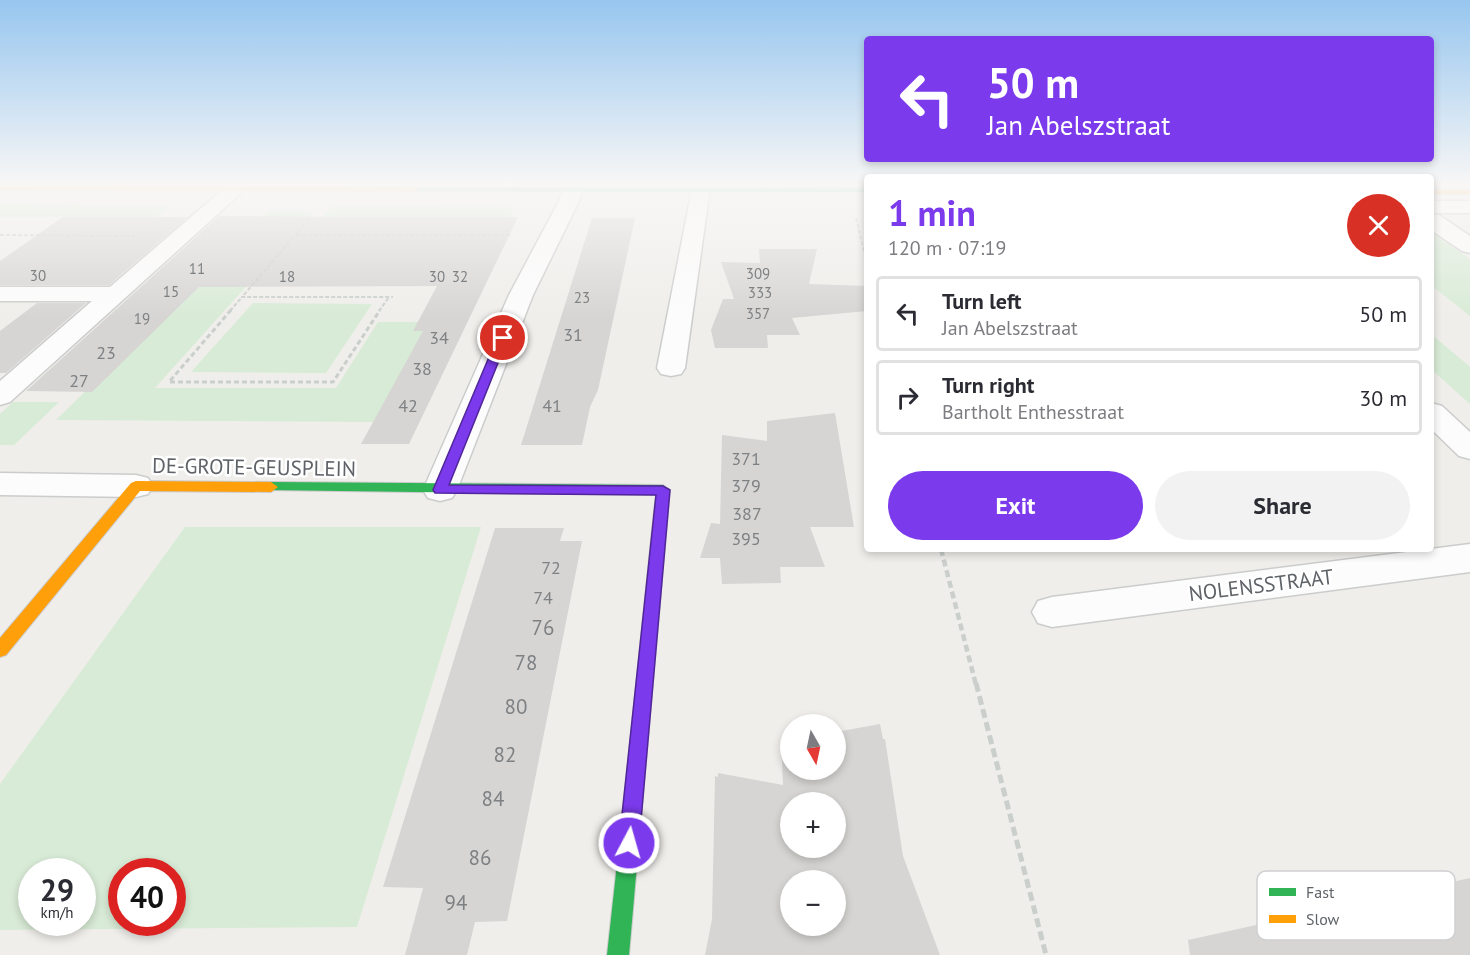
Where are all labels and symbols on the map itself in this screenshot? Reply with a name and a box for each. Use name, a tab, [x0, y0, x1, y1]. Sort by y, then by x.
house number: 11	[189, 259, 205, 278]
house number: 309	[746, 264, 770, 283]
house number: 30	[30, 266, 46, 285]
house number: 18	[279, 267, 295, 286]
house number: 30	[429, 267, 445, 286]
house number: 32	[452, 267, 468, 286]
house number: 15	[163, 282, 179, 301]
house number: 333	[748, 283, 772, 302]
house number: 23	[574, 288, 590, 307]
house number: 357	[746, 304, 770, 323]
house number: 19	[134, 309, 150, 328]
pin	[477, 312, 528, 363]
house number: 31	[563, 323, 583, 346]
house number: 34	[429, 326, 449, 349]
house number: 23	[96, 341, 116, 364]
house number: 38	[412, 357, 432, 380]
house number: 27	[69, 369, 89, 392]
house number: 42	[398, 394, 418, 417]
house number: 41	[542, 394, 562, 417]
house number: 371	[731, 447, 761, 470]
street label: DE-GROTE-GEUSPLEIN	[152, 452, 356, 482]
house number: 379	[731, 474, 761, 497]
house number: 387	[732, 502, 762, 525]
house number: 395	[731, 527, 761, 550]
house number: 72	[541, 556, 561, 579]
street label: NOLENSSTRAAT	[1187, 563, 1335, 607]
house number: 74	[533, 586, 553, 609]
house number: 76	[532, 614, 554, 641]
house number: 78	[515, 649, 537, 676]
house number: 80	[505, 693, 527, 720]
north arrow	[780, 714, 846, 780]
house number: 82	[494, 741, 516, 768]
house number: 84	[482, 785, 504, 812]
position arrow	[597, 811, 661, 875]
house number: 86	[469, 844, 491, 871]
speed limit sign: 40	[108, 858, 186, 936]
legend	[1257, 871, 1455, 940]
text: Fast	[1306, 882, 1335, 902]
house number: 94	[445, 889, 467, 916]
text: Slow	[1306, 909, 1340, 929]

